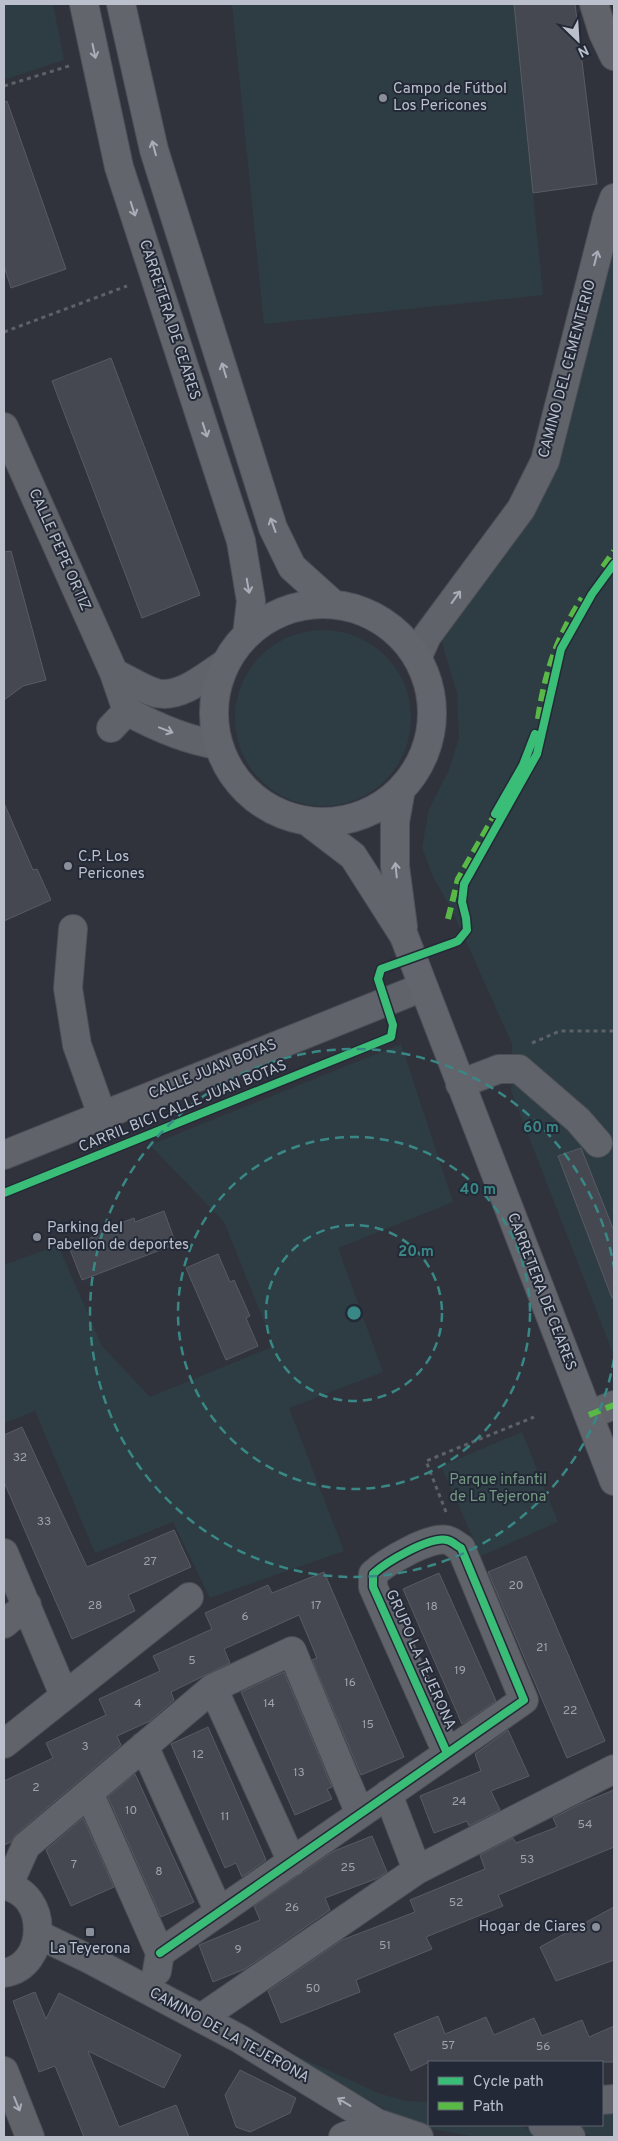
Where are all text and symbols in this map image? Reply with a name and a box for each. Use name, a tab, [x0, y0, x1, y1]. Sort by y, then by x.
north arrow	[553, 15, 603, 65]
text: N	[575, 41, 591, 60]
one-way arrow	[90, 43, 99, 59]
place label: Campo de Fútbol Los Pericones	[393, 80, 507, 116]
marker: Campo de Fútbol Los Pericones	[377, 92, 389, 104]
one-way arrow	[149, 140, 158, 156]
one-way arrow	[129, 201, 138, 216]
street label: CARRETERA DE CEARES	[134, 237, 204, 403]
one-way arrow	[592, 250, 601, 266]
street label: CAMINO DEL CEMENTERIO	[535, 278, 601, 460]
one-way arrow	[218, 362, 228, 378]
one-way arrow	[201, 422, 210, 437]
street label: CALLE PEPE ORTIZ	[24, 486, 94, 614]
one-way arrow	[268, 518, 277, 533]
one-way arrow	[244, 578, 254, 594]
one-way arrow	[451, 590, 461, 604]
one-way arrow	[158, 726, 173, 735]
place label: C.P. Los Pericones	[78, 848, 145, 884]
marker: C.P. Los Pericones	[62, 860, 74, 872]
one-way arrow	[391, 863, 400, 879]
street label: CALLE JUAN BOTAS	[146, 1036, 280, 1104]
street label: CARRIL BICI CALLE JUAN BOTAS	[76, 1056, 290, 1158]
text: 60 m	[523, 1119, 559, 1138]
text: 40 m	[460, 1181, 496, 1200]
street label: CARRETERA DE CEARES	[502, 1210, 580, 1374]
place label: Parking del Pabellon de deportes	[47, 1219, 189, 1255]
marker: Parking del Pabellon de deportes	[31, 1231, 43, 1243]
text: 20 m	[398, 1243, 434, 1262]
centre of rings	[345, 1304, 363, 1322]
house number: 32	[13, 1450, 27, 1466]
park label: Parque infantil de La Tejerona	[449, 1471, 547, 1507]
house number: 33	[37, 1514, 51, 1530]
house number: 27	[143, 1554, 157, 1570]
house number: 20	[508, 1578, 524, 1594]
street label: GRUPO LA TEJERONA	[381, 1587, 459, 1733]
house number: 28	[88, 1598, 102, 1614]
house number: 17	[311, 1598, 321, 1614]
house number: 18	[426, 1599, 438, 1615]
house number: 6	[241, 1609, 249, 1625]
house number: 21	[536, 1640, 548, 1656]
house number: 5	[188, 1653, 196, 1669]
house number: 19	[454, 1663, 466, 1679]
house number: 16	[344, 1675, 356, 1691]
house number: 4	[134, 1696, 142, 1712]
house number: 14	[263, 1696, 275, 1712]
house number: 22	[563, 1703, 577, 1719]
house number: 15	[362, 1717, 374, 1733]
house number: 3	[81, 1739, 89, 1755]
house number: 12	[192, 1747, 204, 1763]
house number: 13	[293, 1765, 305, 1781]
house number: 2	[32, 1780, 40, 1796]
house number: 24	[452, 1794, 466, 1810]
house number: 10	[125, 1803, 137, 1819]
house number: 11	[221, 1809, 229, 1825]
house number: 54	[577, 1817, 593, 1833]
house number: 53	[520, 1852, 534, 1868]
house number: 7	[71, 1857, 77, 1873]
house number: 25	[341, 1860, 355, 1876]
house number: 8	[155, 1864, 163, 1880]
house number: 52	[449, 1895, 463, 1911]
house number: 26	[285, 1900, 299, 1916]
place label: Hogar de Ciares	[479, 1918, 586, 1937]
marker: Hogar de Ciares	[590, 1921, 602, 1933]
marker: La Teyerona	[84, 1926, 96, 1938]
house number: 51	[379, 1938, 391, 1954]
place label: La Teyerona	[50, 1940, 130, 1959]
house number: 9	[234, 1942, 242, 1958]
house number: 50	[305, 1981, 321, 1997]
street label: CAMINO DE LA TEJERONA	[146, 1984, 312, 2088]
house number: 57	[441, 2038, 455, 2054]
house number: 56	[536, 2039, 550, 2055]
legend	[428, 2061, 603, 2126]
text: Cycle path	[473, 2073, 544, 2092]
one-way arrow	[13, 2096, 22, 2111]
one-way arrow	[337, 2097, 351, 2107]
text: Path	[473, 2098, 504, 2117]

